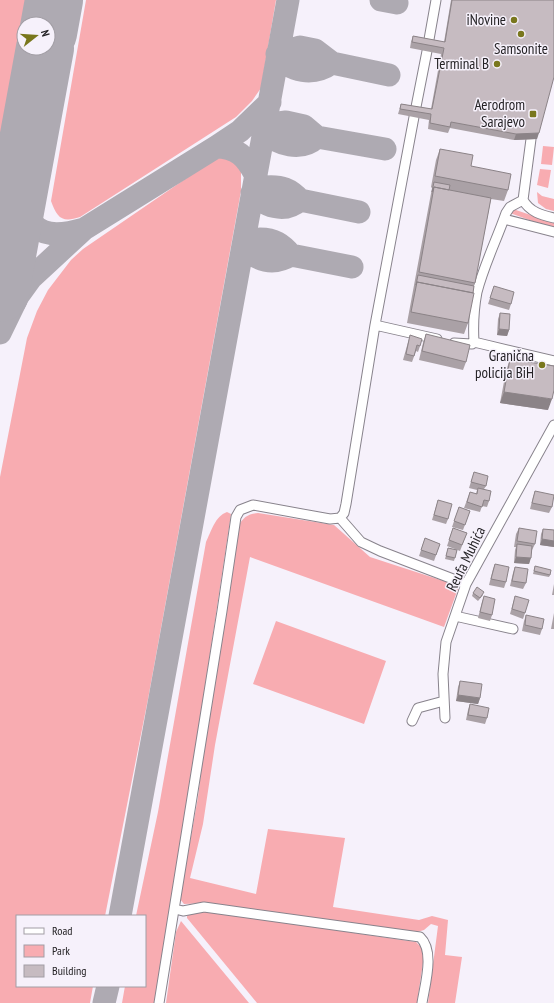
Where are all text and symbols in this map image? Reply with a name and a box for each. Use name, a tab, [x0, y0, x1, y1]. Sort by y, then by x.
place label: iNovine	[466, 10, 506, 29]
marker: iNovine	[509, 15, 519, 25]
north arrow	[16, 16, 56, 56]
text: N	[38, 28, 53, 38]
marker: Samsonite	[516, 29, 526, 39]
place label: Samsonite	[494, 39, 548, 58]
place label: Terminal B	[434, 54, 489, 73]
marker: Terminal B	[492, 59, 502, 69]
place label: Aerodrom Sarajevo	[474, 95, 525, 131]
marker: Aerodrom Sarajevo	[528, 109, 538, 119]
place label: Granična policija BiH	[475, 346, 534, 382]
marker: Granična policija BiH	[537, 360, 547, 370]
street label: Reufa Muhića	[442, 523, 489, 594]
legend	[16, 915, 146, 987]
text: Road	[52, 923, 72, 938]
text: Park	[52, 943, 70, 958]
text: Building	[52, 963, 87, 978]

